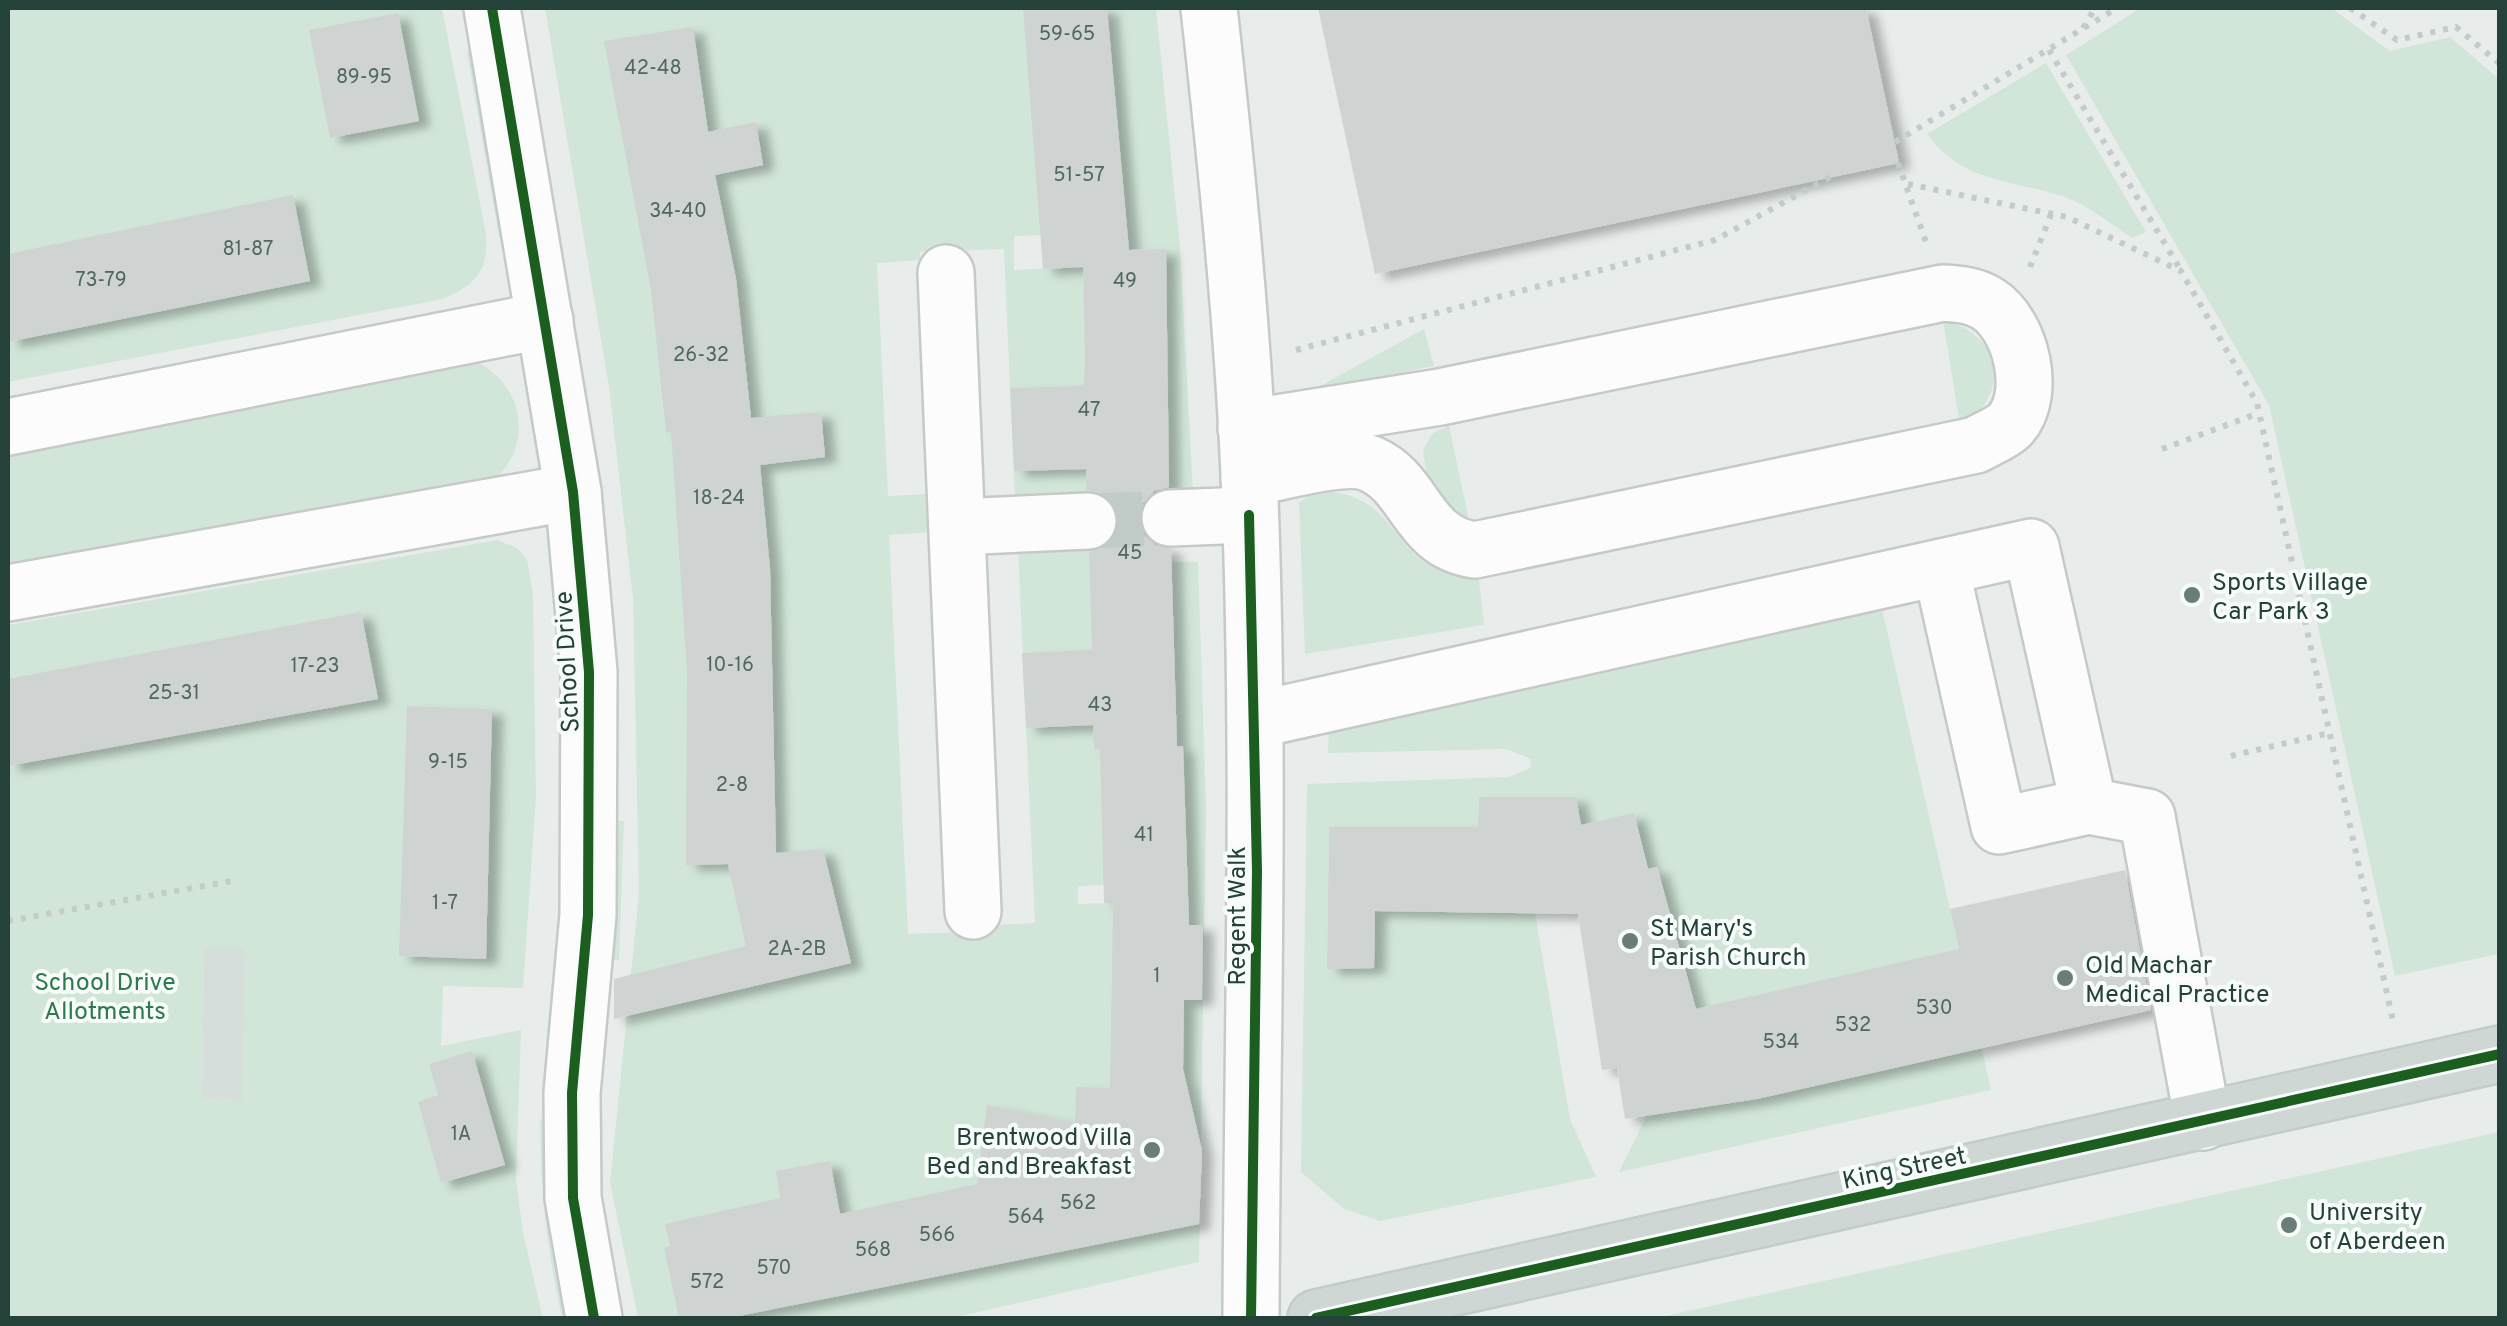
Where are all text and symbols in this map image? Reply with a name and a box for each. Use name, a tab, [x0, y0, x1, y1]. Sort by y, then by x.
house number: 59-65	[1039, 22, 1095, 48]
house number: 42-48	[624, 56, 682, 82]
house number: 89-95	[336, 65, 392, 91]
house number: 51-57	[1053, 163, 1105, 189]
house number: 34-40	[649, 199, 707, 225]
house number: 81-87	[223, 237, 273, 263]
house number: 73-79	[75, 268, 127, 294]
house number: 49	[1113, 269, 1137, 295]
house number: 26-32	[673, 343, 729, 369]
house number: 47	[1078, 398, 1100, 424]
house number: 18-24	[693, 486, 745, 512]
house number: 45	[1118, 541, 1142, 567]
place label: Sports Village Car Park 3	[2212, 568, 2368, 629]
marker: Sports Village Car Park 3	[2181, 584, 2203, 606]
street label: School Drive	[549, 590, 589, 733]
house number: 10-16	[706, 653, 754, 679]
house number: 17-23	[290, 654, 340, 680]
house number: 25-31	[148, 681, 200, 707]
house number: 43	[1088, 693, 1112, 719]
house number: 9-15	[428, 750, 468, 776]
house number: 2-8	[716, 773, 748, 799]
house number: 41	[1134, 823, 1154, 849]
street label: Regent Walk	[1223, 846, 1255, 986]
house number: 1-7	[432, 891, 458, 917]
place label: St Mary's Parish Church	[1650, 914, 1807, 975]
marker: St Mary's Parish Church	[1619, 930, 1641, 952]
house number: 2A-2B	[768, 937, 826, 963]
place label: Old Machar Medical Practice	[2085, 951, 2269, 1012]
house number: 1	[1153, 964, 1161, 990]
marker: Old Machar Medical Practice	[2054, 967, 2076, 989]
park label: School Drive Allotments	[34, 968, 176, 1029]
house number: 530	[1915, 996, 1953, 1022]
house number: 532	[1835, 1013, 1871, 1039]
house number: 534	[1763, 1030, 1799, 1056]
house number: 1A	[451, 1122, 471, 1148]
place label: Brentwood Villa Bed and Breakfast	[926, 1123, 1132, 1184]
marker: Brentwood Villa Bed and Breakfast	[1141, 1139, 1163, 1161]
street label: King Street	[1840, 1141, 1970, 1199]
house number: 562	[1060, 1191, 1096, 1217]
place label: University of Aberdeen	[2309, 1198, 2446, 1259]
house number: 564	[1008, 1205, 1044, 1231]
marker: University of Aberdeen	[2278, 1214, 2300, 1236]
house number: 566	[919, 1223, 955, 1249]
house number: 568	[855, 1238, 891, 1264]
house number: 570	[757, 1256, 791, 1282]
house number: 572	[690, 1270, 724, 1296]

